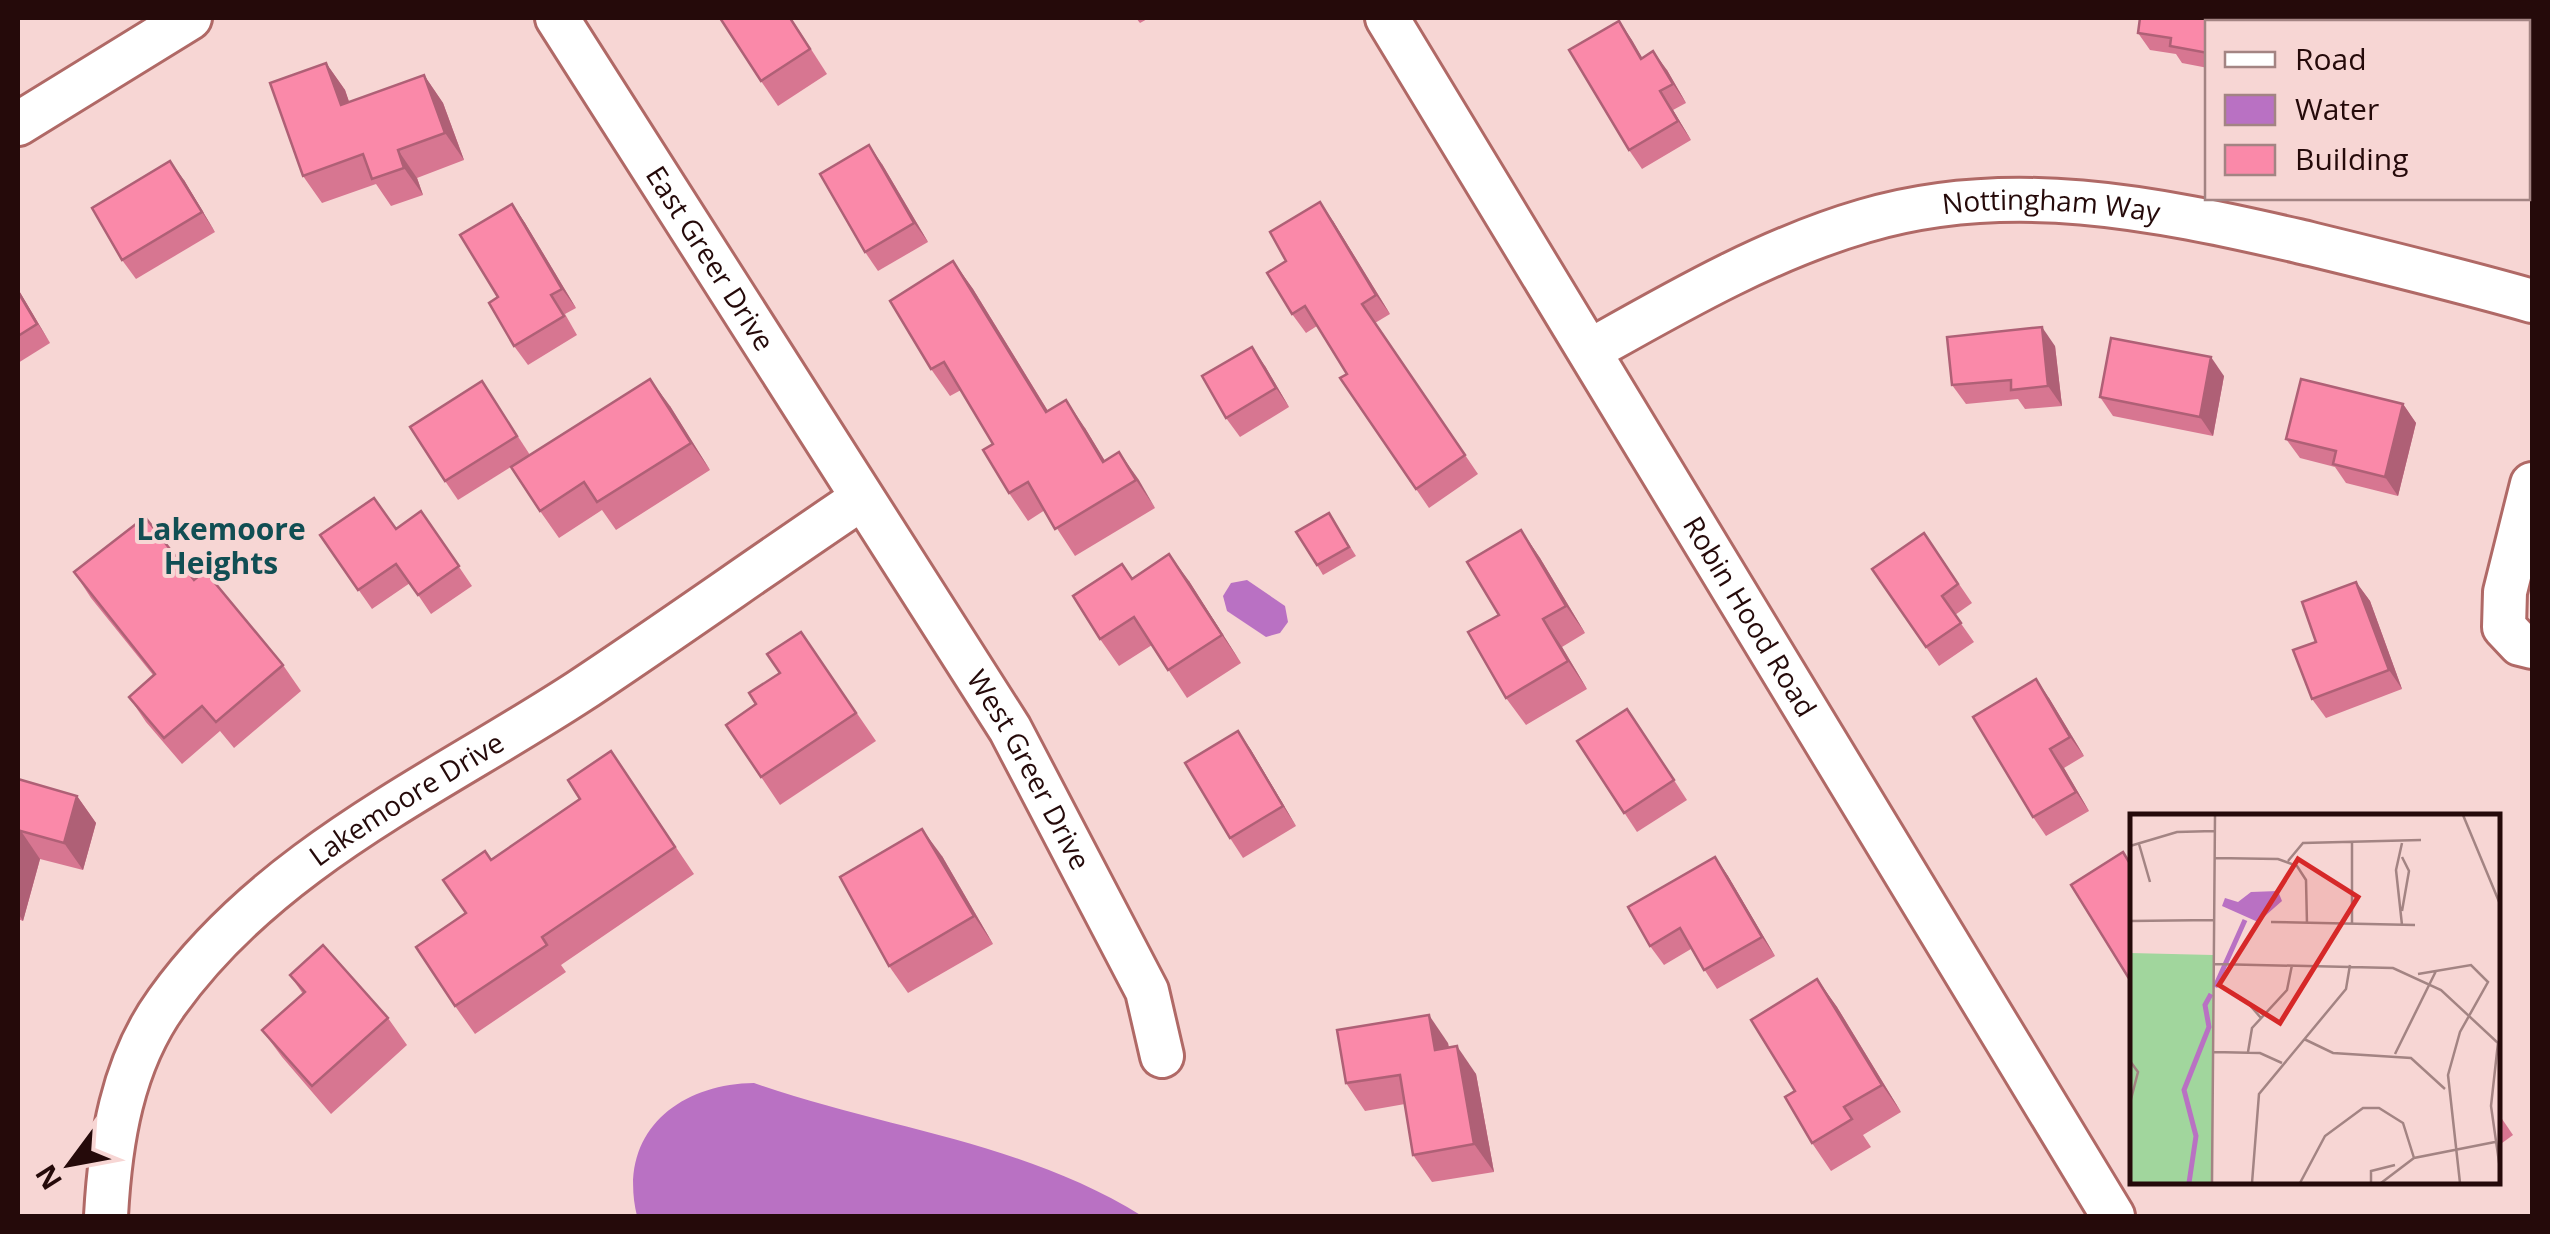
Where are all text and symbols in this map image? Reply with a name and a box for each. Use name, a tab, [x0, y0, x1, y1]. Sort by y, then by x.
legend	[2205, 20, 2530, 200]
text: Road	[2295, 38, 2367, 79]
text: Water	[2295, 88, 2379, 129]
text: Building	[2295, 138, 2409, 179]
street label: East Greer Drive	[638, 158, 784, 358]
street label: Nottingham Way	[1940, 180, 2164, 231]
district label: Lakemoore Heights	[136, 508, 306, 583]
street label: Robin Hood Road	[1675, 509, 1826, 724]
street label: West Greer Drive	[959, 662, 1100, 876]
street label: Lakemoore Drive	[301, 723, 510, 874]
inset map	[2130, 814, 2500, 1184]
north arrow	[20, 1114, 120, 1214]
text: N	[26, 1158, 70, 1197]

